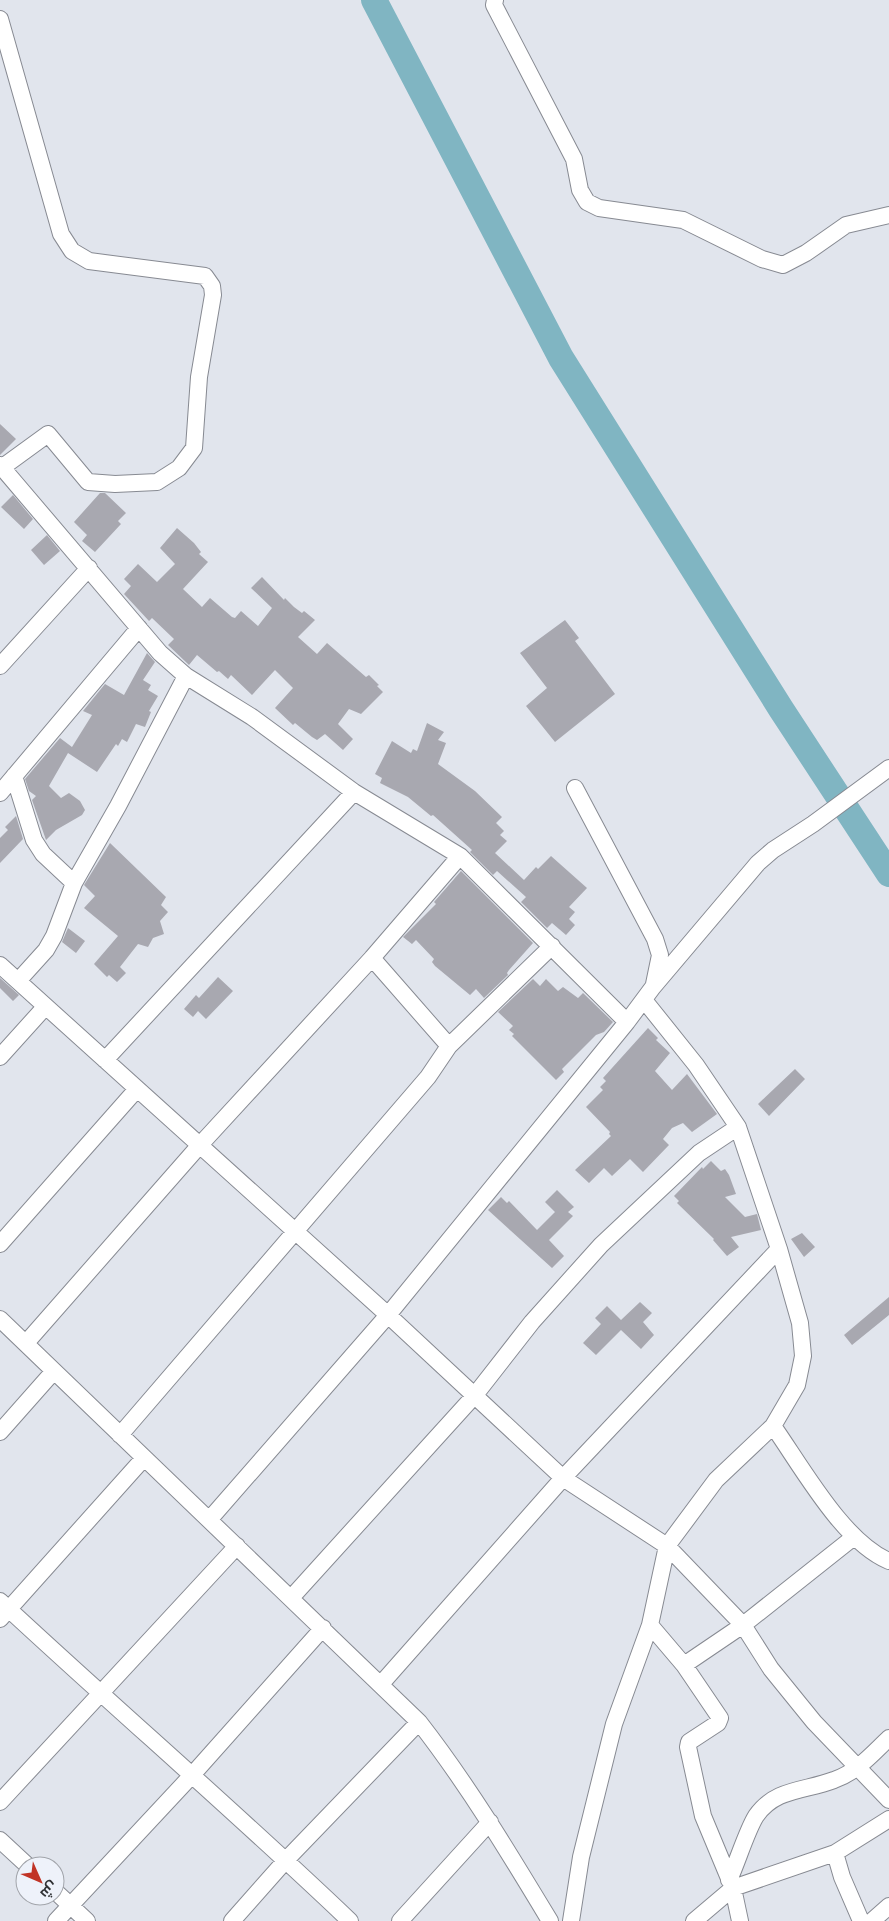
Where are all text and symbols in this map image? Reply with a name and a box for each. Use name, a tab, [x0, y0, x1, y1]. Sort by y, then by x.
north arrow	[15, 1856, 65, 1906]
text: ش	[36, 1877, 62, 1903]

